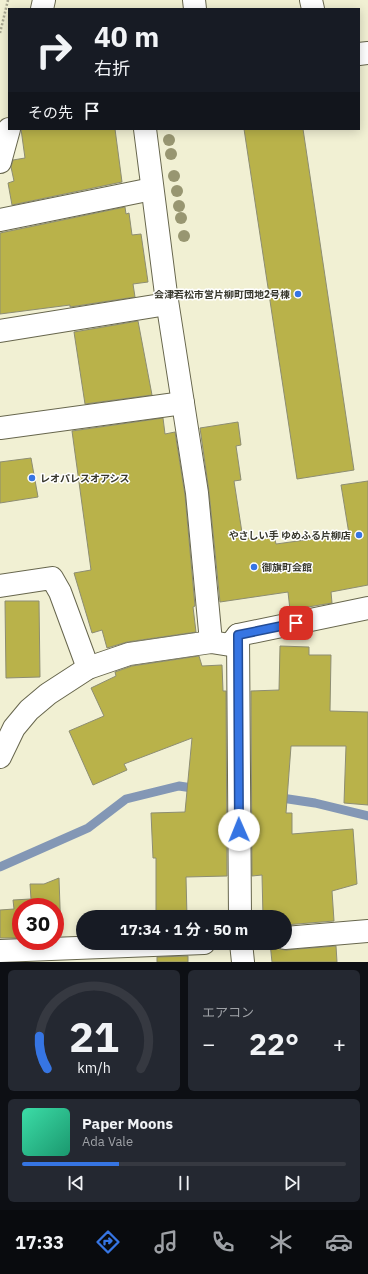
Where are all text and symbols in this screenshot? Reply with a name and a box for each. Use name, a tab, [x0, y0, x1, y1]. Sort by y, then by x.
text: 40 m	[94, 18, 159, 55]
icon: right	[28, 24, 80, 76]
text: 右折	[94, 57, 130, 80]
icon: arrive	[81, 100, 103, 122]
text: その先	[28, 103, 73, 122]
place label: 会津若松市営片柳町団地2号棟	[154, 288, 290, 301]
marker: 会津若松市営片柳町団地2号棟	[293, 289, 303, 299]
place label: レオパレスオアシス	[40, 472, 130, 485]
marker: レオパレスオアシス	[27, 473, 37, 483]
place label: やさしい手 ゆめふる片柳店	[229, 529, 351, 542]
marker: やさしい手 ゆめふる片柳店	[354, 530, 364, 540]
place label: 御旗町会館	[261, 561, 312, 574]
marker: 御旗町会館	[249, 562, 259, 572]
pin	[279, 606, 313, 640]
icon: arrive	[285, 612, 307, 634]
position arrow	[218, 809, 260, 851]
speed limit sign: 30	[12, 898, 64, 950]
text: 17:34 · 1 分 · 50 m	[120, 920, 248, 939]
text: エアコン	[202, 1004, 254, 1021]
text: 21	[69, 1008, 119, 1062]
text: 22°	[249, 1024, 299, 1063]
text: −	[202, 1029, 215, 1058]
text: +	[333, 1029, 346, 1058]
text: km/h	[77, 1057, 111, 1076]
text: Paper Moons	[82, 1114, 173, 1133]
text: Ada Vale	[82, 1133, 133, 1150]
icon: previous	[65, 1172, 87, 1194]
icon: pause	[173, 1172, 195, 1194]
icon: next	[281, 1172, 303, 1194]
icon: directions	[94, 1228, 122, 1256]
icon: music	[152, 1228, 180, 1256]
icon: phone	[209, 1228, 237, 1256]
icon: climate	[267, 1228, 295, 1256]
icon: car	[325, 1228, 353, 1256]
text: 17:33	[15, 1231, 64, 1254]

